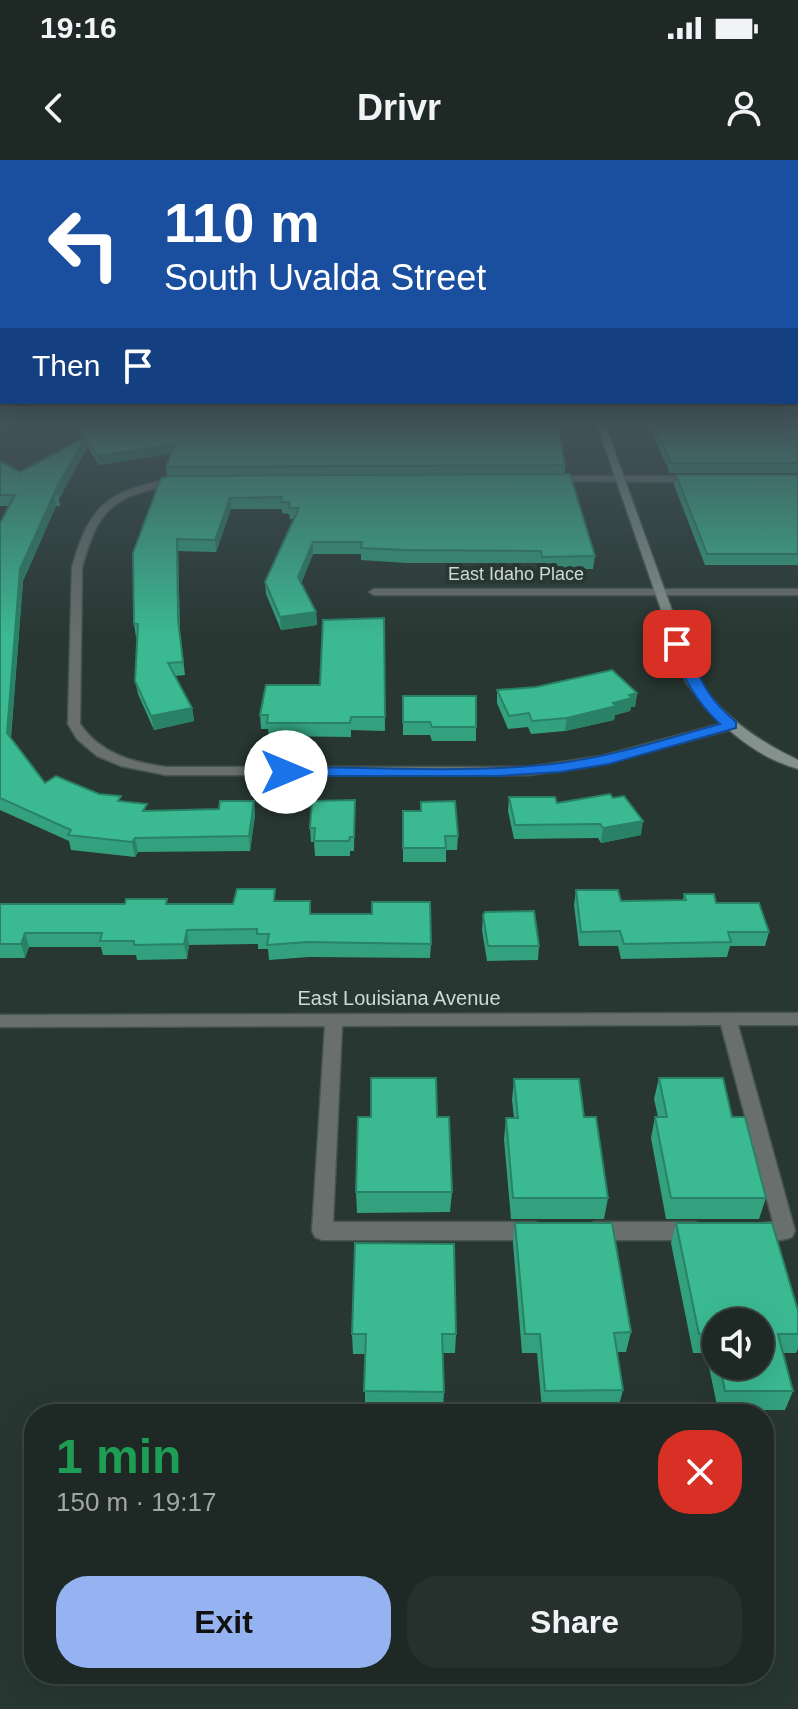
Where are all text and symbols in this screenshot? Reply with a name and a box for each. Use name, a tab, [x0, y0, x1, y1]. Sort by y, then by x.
text: 19:16	[40, 11, 117, 44]
icon: back	[32, 86, 76, 130]
icon: person	[722, 86, 766, 130]
text: Drivr	[357, 87, 441, 128]
text: 110 m	[164, 191, 320, 254]
icon: left	[32, 192, 136, 296]
text: South Uvalda Street	[164, 257, 486, 298]
icon: arrive	[116, 344, 160, 388]
text: Then	[32, 349, 100, 382]
street label: East Idaho Place	[448, 564, 584, 584]
pin	[643, 610, 711, 678]
icon: arrive	[655, 622, 699, 666]
position arrow	[244, 730, 328, 814]
street label: East Louisiana Avenue	[297, 987, 501, 1009]
map controls	[702, 1308, 774, 1380]
button: sound	[702, 1308, 774, 1380]
text: 1 min	[56, 1430, 181, 1483]
button: close	[658, 1430, 742, 1514]
text: 150 m · 19:17	[56, 1487, 216, 1517]
button: Exit	[56, 1576, 391, 1668]
button: Share	[407, 1576, 742, 1668]

